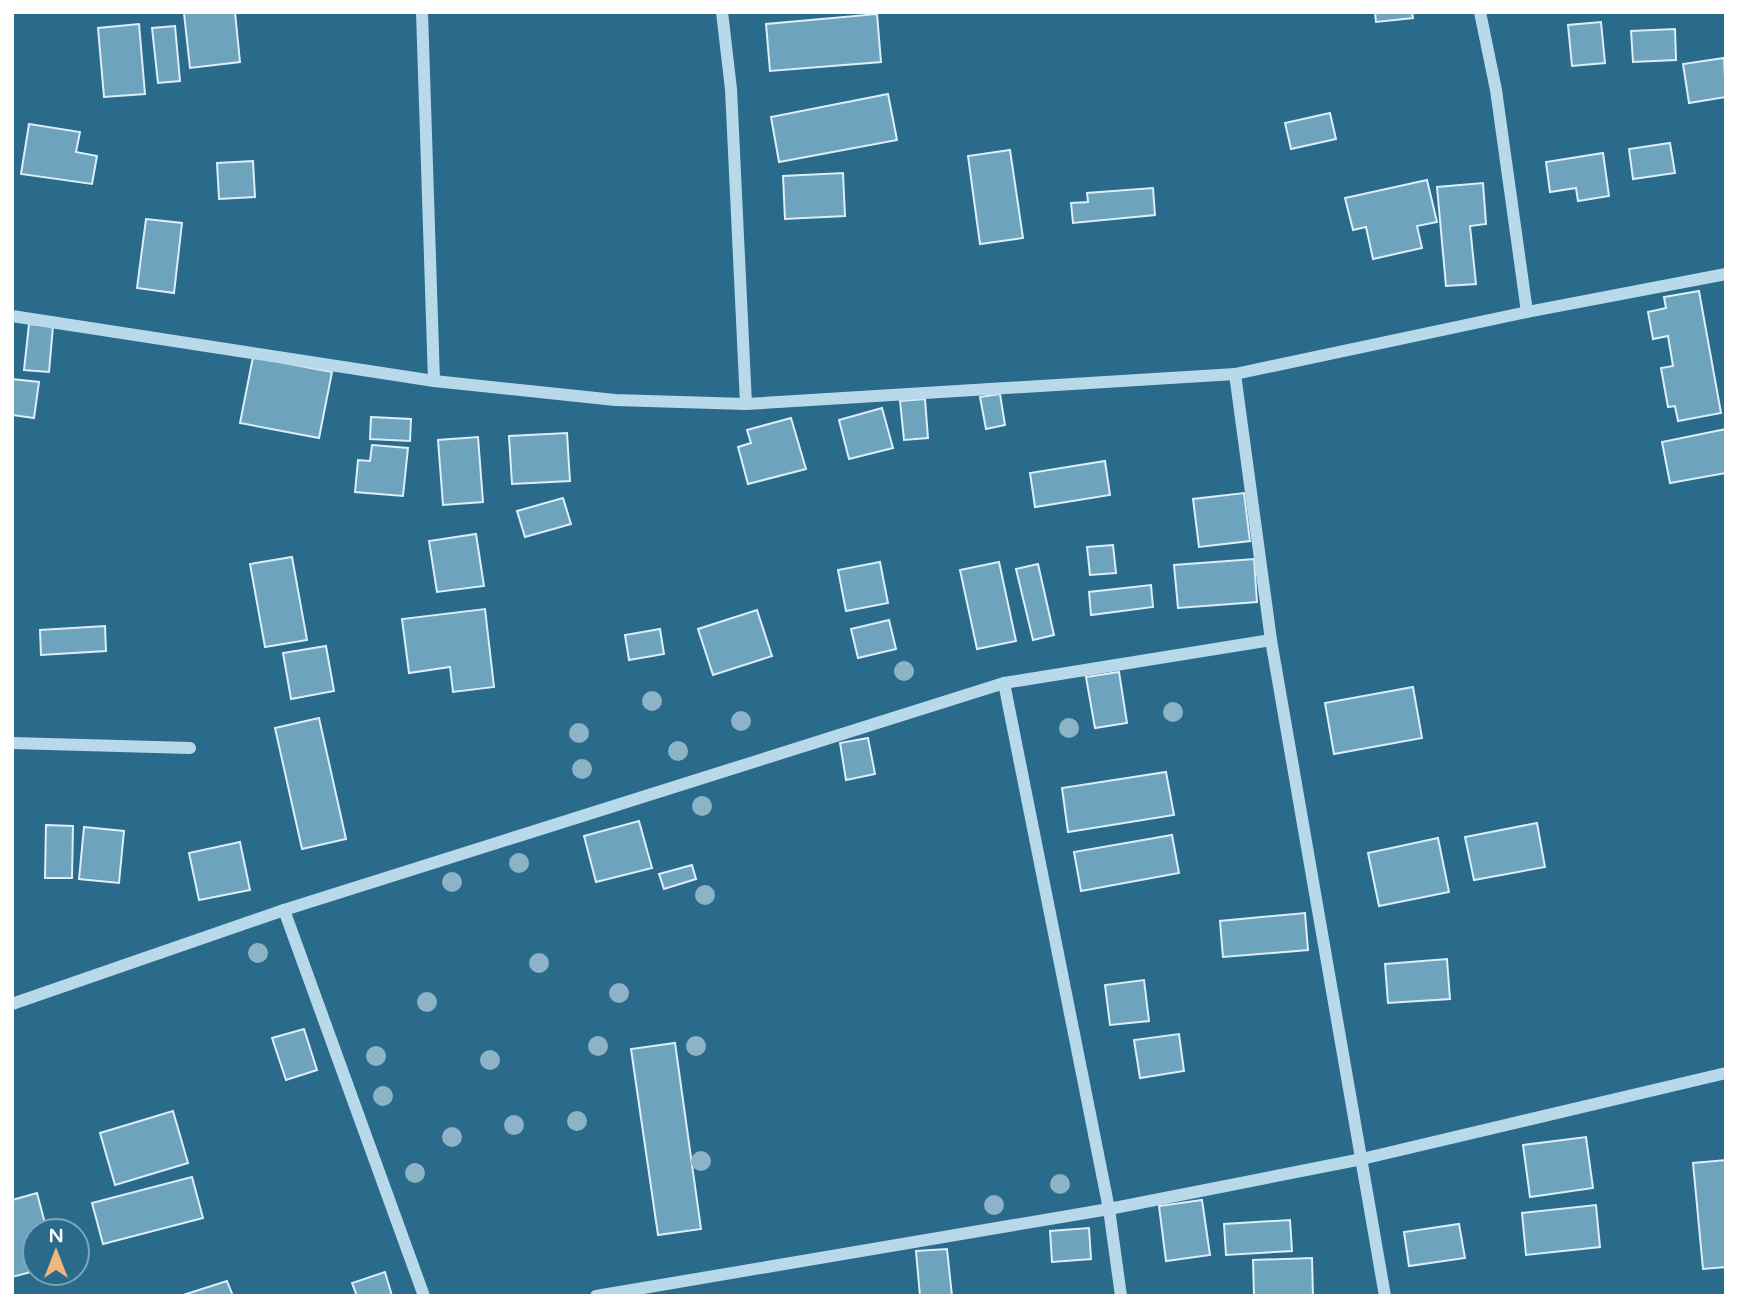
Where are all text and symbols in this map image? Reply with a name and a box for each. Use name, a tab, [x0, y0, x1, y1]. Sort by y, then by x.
north arrow	[21, 1217, 91, 1287]
text: N	[48, 1225, 64, 1247]

